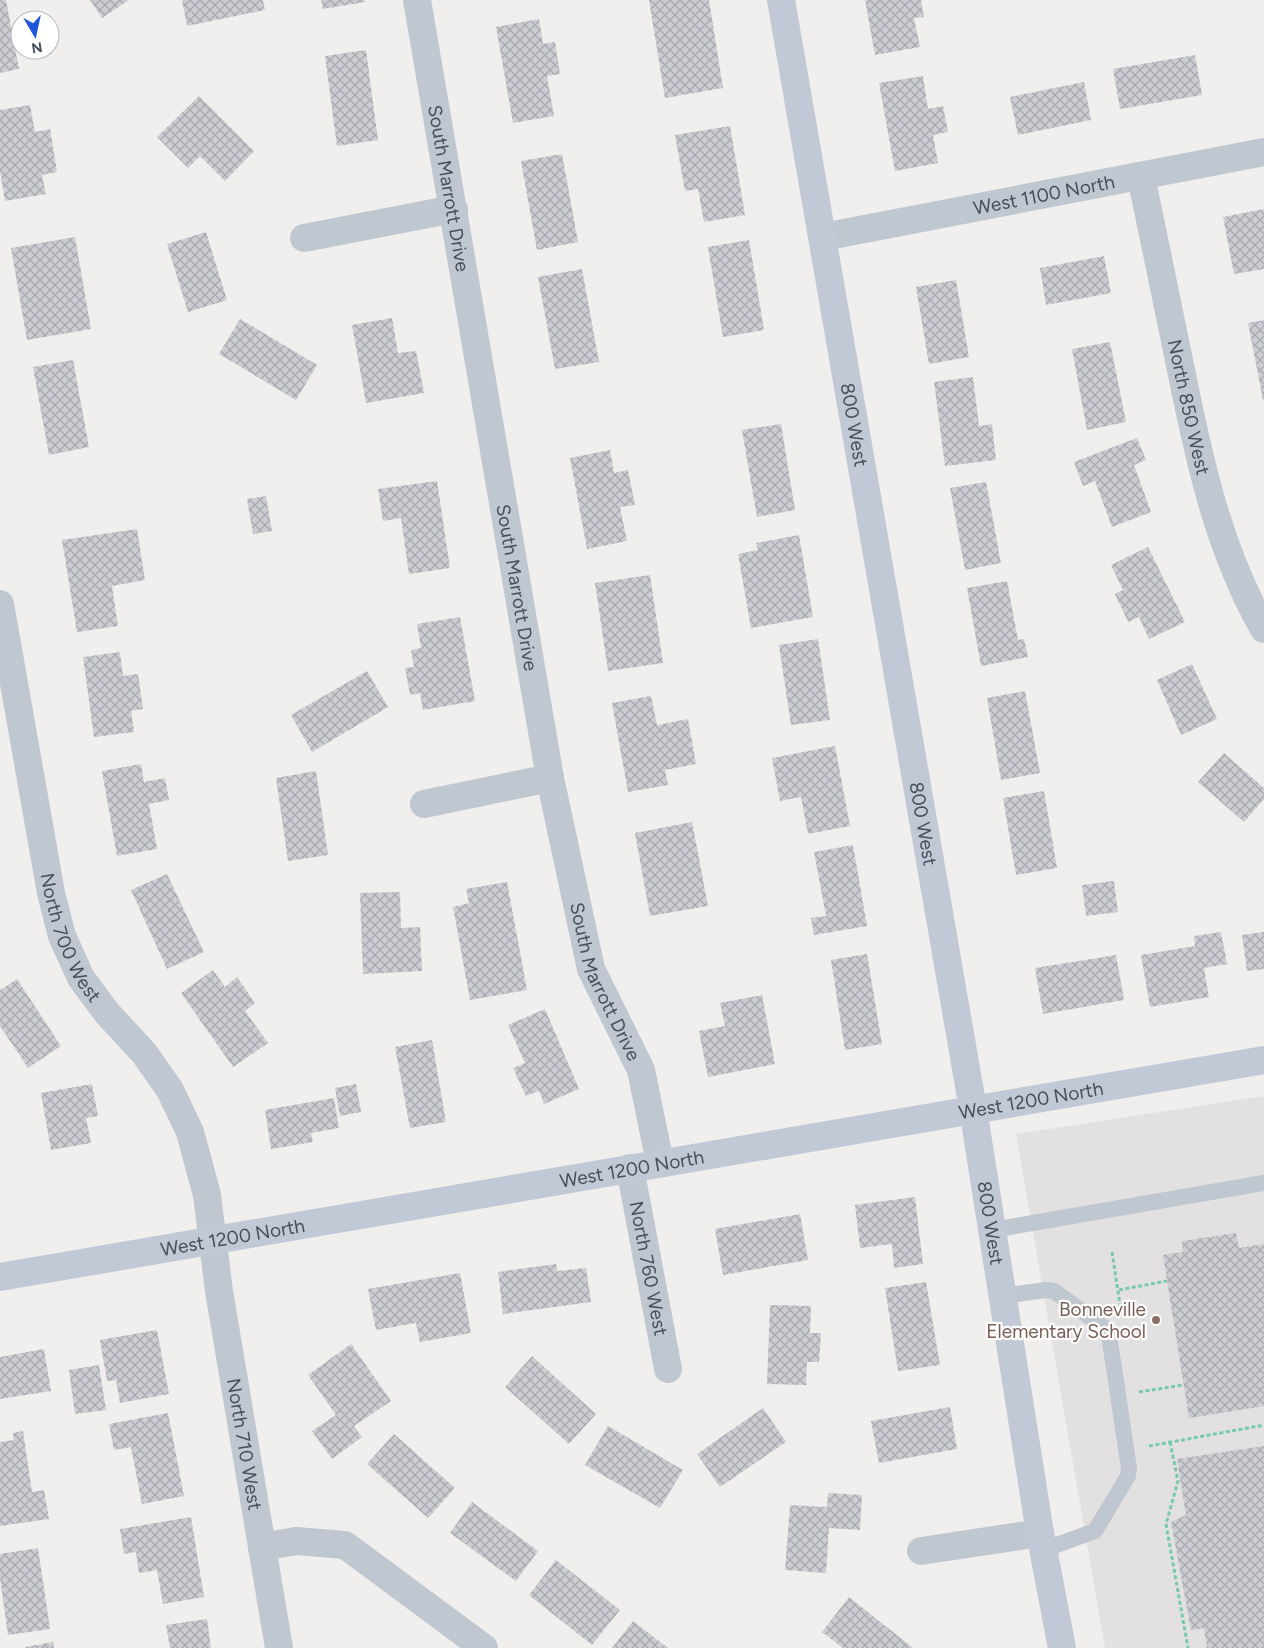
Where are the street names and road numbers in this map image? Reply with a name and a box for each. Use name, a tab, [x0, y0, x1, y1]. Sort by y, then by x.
street label: South Marrott Drive	[424, 103, 475, 273]
street label: West 1100 North	[971, 170, 1117, 219]
street label: North 850 West	[1163, 337, 1215, 477]
street label: 800 West	[836, 381, 873, 468]
street label: South Marrott Drive	[492, 502, 543, 672]
street label: 800 West	[905, 780, 942, 867]
street label: North 700 West	[36, 871, 106, 1007]
street label: South Marrott Drive	[566, 900, 646, 1064]
street label: West 1200 North	[957, 1076, 1105, 1124]
street label: West 1200 North	[558, 1145, 706, 1192]
street label: 800 West	[973, 1179, 1009, 1267]
street label: North 760 West	[625, 1199, 673, 1337]
street label: West 1200 North	[159, 1213, 307, 1261]
street label: North 710 West	[222, 1376, 267, 1512]

